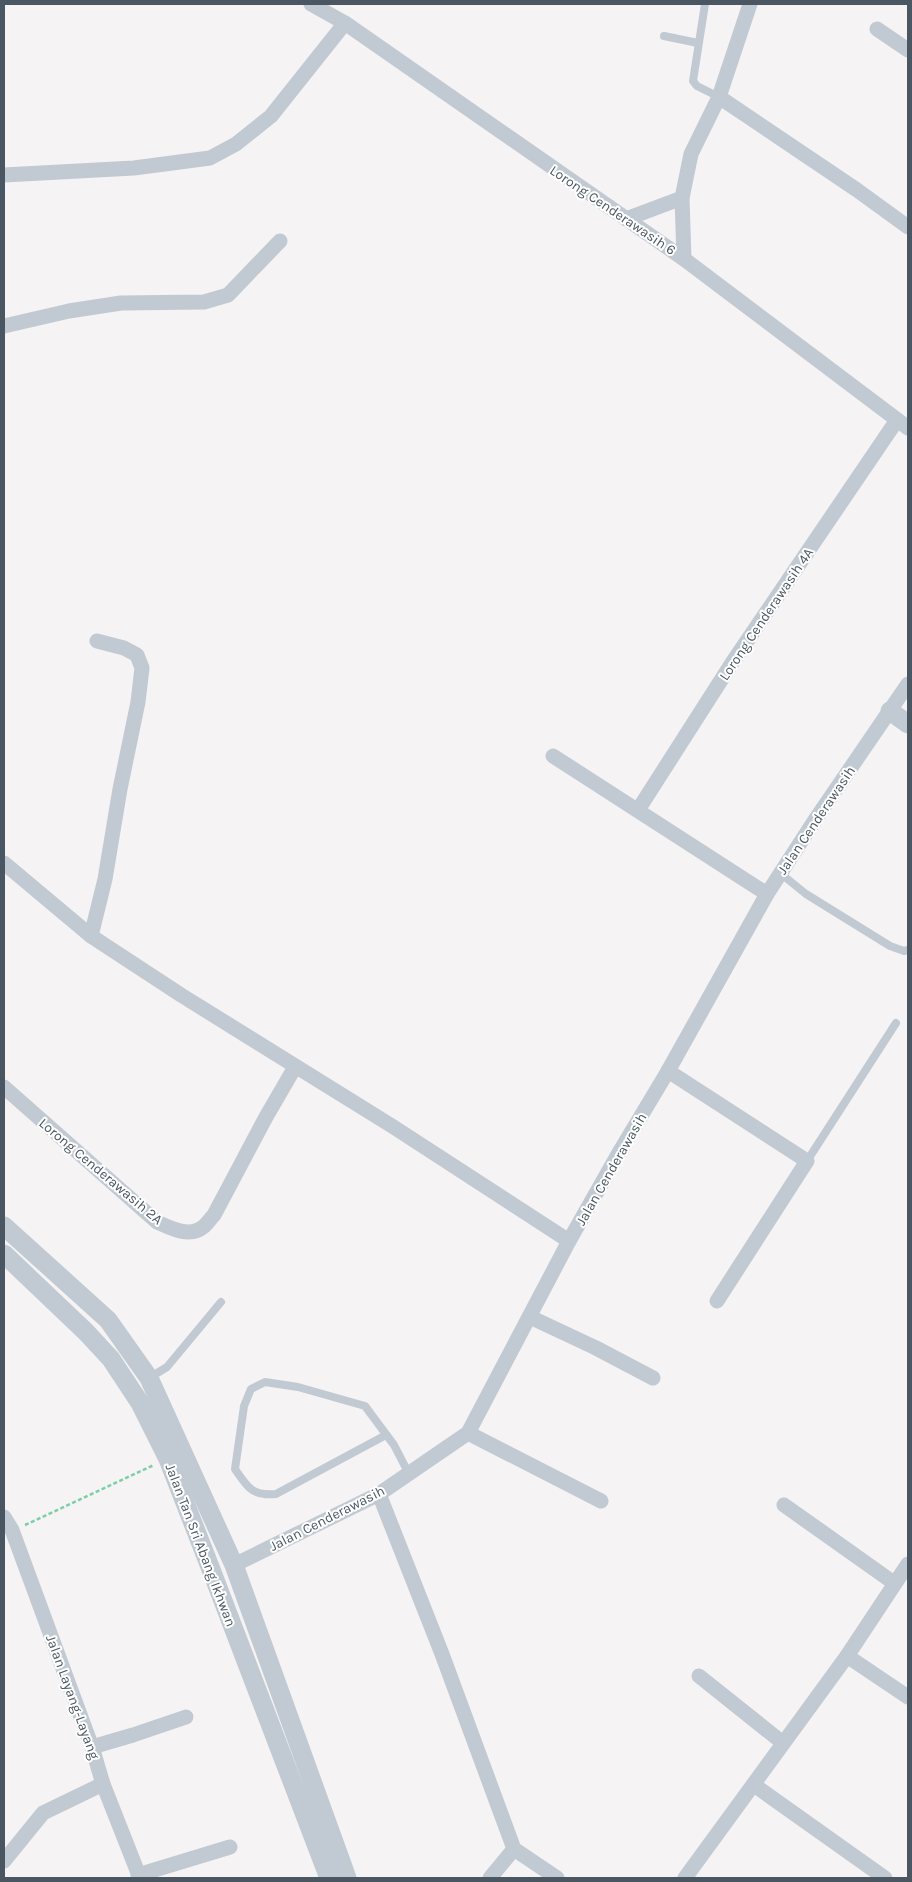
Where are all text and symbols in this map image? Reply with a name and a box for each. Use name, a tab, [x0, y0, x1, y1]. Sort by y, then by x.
street label: Lorong Cenderawasih 6	[547, 162, 679, 259]
street label: Lorong Cenderawasih 4A	[716, 545, 817, 684]
street label: Jalan Cenderawasih	[774, 763, 859, 878]
street label: Jalan Cenderawasih	[572, 1110, 651, 1229]
street label: Lorong Cenderawasih 2A	[35, 1115, 166, 1228]
street label: Jalan Tan Sri Abang Ikhwan	[162, 1461, 240, 1629]
street label: Jalan Cenderawasih	[267, 1482, 388, 1555]
street label: Jalan Layang-Layang	[42, 1633, 103, 1762]

